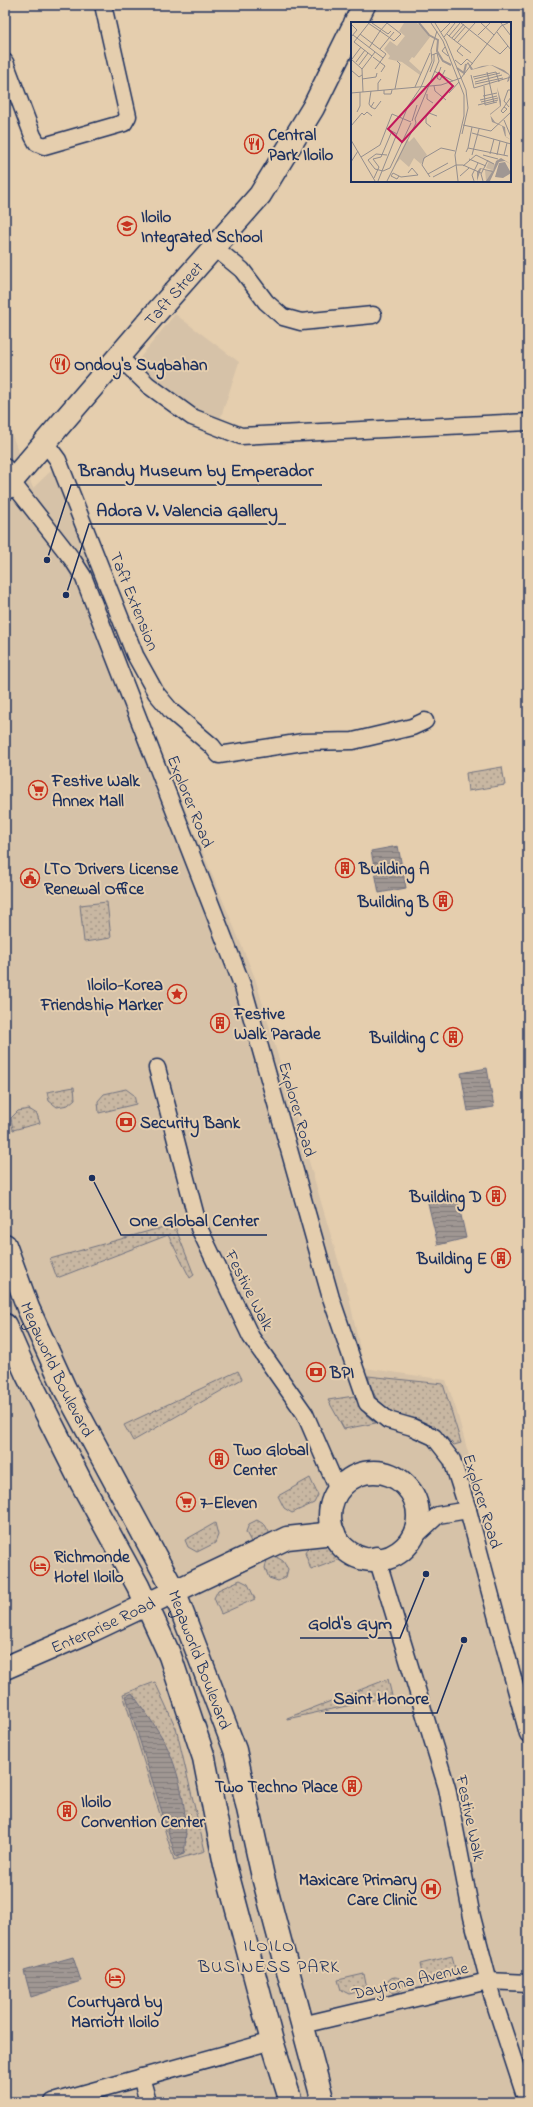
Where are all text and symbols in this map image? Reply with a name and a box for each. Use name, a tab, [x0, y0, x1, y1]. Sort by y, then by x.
inset map	[351, 22, 511, 182]
place label: Central Park Iloilo	[268, 123, 334, 168]
restaurant icon: Central Park Iloilo	[243, 133, 265, 155]
place label: Iloilo Integrated School	[141, 205, 263, 252]
school or university icon: Iloilo Integrated School	[116, 215, 138, 237]
street label: Taft Street	[139, 256, 210, 332]
restaurant icon: Ondoy's Sugbahan	[49, 353, 71, 375]
place label: Ondoy's Sugbahan	[74, 353, 208, 380]
callout: Brandy Museum by Emperador	[71, 455, 322, 485]
text: Brandy Museum by Emperador	[77, 459, 314, 486]
callout: Adora V. Valencia Gallery	[89, 494, 286, 524]
text: Adora V. Valencia Gallery	[96, 499, 278, 526]
street label: Taft Extension	[102, 548, 165, 655]
street label: Explorer Road	[160, 752, 220, 852]
place label: Festive Walk Annex Mall	[51, 769, 140, 814]
supermarket icon: Festive Walk Annex Mall	[27, 779, 49, 801]
place label: LTO Drivers License Renewal Office	[44, 857, 180, 902]
building icon: Building A	[334, 857, 356, 879]
place label: Building A	[358, 857, 429, 884]
public building icon: LTO Drivers License Renewal Office	[19, 867, 41, 889]
place label: Building B	[357, 890, 430, 917]
building icon: Building B	[432, 890, 454, 912]
place label: Iloilo-Korea Friendship Marker	[40, 973, 164, 1018]
place icon: Iloilo-Korea Friendship Marker	[166, 983, 188, 1005]
place label: Festive Walk Parade	[233, 1002, 322, 1047]
building icon: Festive Walk Parade	[209, 1012, 231, 1034]
place label: Building C	[369, 1026, 440, 1053]
building icon: Building C	[442, 1026, 464, 1048]
street label: Explorer Road	[271, 1059, 322, 1160]
bank icon: Security Bank	[115, 1111, 137, 1133]
place label: Security Bank	[140, 1111, 240, 1138]
place label: Building D	[409, 1185, 482, 1212]
building icon: Building D	[485, 1185, 507, 1207]
callout: One Global Center	[121, 1205, 267, 1235]
text: One Global Center	[129, 1209, 259, 1235]
street label: Festive Walk	[217, 1245, 280, 1336]
place label: Building E	[416, 1247, 487, 1274]
building icon: Building E	[490, 1247, 512, 1269]
street label: Megaworld Boulevard	[13, 1299, 100, 1442]
bank icon: BPI	[305, 1361, 327, 1383]
place label: BPI	[329, 1361, 354, 1386]
place label: Two Global Center	[233, 1438, 309, 1483]
building icon: Two Global Center	[208, 1448, 230, 1470]
street label: Explorer Road	[455, 1451, 508, 1552]
supermarket icon: 7-Eleven	[175, 1491, 197, 1513]
place label: 7-Eleven	[200, 1491, 258, 1516]
place label: Richmonde Hotel Iloilo	[54, 1545, 131, 1590]
hotel icon: Richmonde Hotel Iloilo	[29, 1555, 51, 1577]
street label: Megaworld Boulevard	[161, 1587, 237, 1734]
street label: Enterprise Road	[47, 1591, 160, 1661]
callout: Gold's Gym	[300, 1608, 400, 1638]
text: Gold's Gym	[308, 1612, 392, 1639]
callout: Saint Honore	[325, 1683, 437, 1713]
text: Saint Honore	[333, 1687, 430, 1713]
street label: Festive Walk	[448, 1772, 491, 1864]
place label: Two Techno Place	[215, 1775, 339, 1800]
building icon: Two Techno Place	[341, 1775, 363, 1797]
place label: Iloilo Convention Center	[81, 1790, 206, 1835]
building icon: Iloilo Convention Center	[56, 1800, 78, 1822]
place label: Maxicare Primary Care Clinic	[299, 1868, 418, 1913]
hospital icon: Maxicare Primary Care Clinic	[420, 1878, 442, 1900]
district label: ILOILO BUSINESS PARK	[197, 1934, 340, 1981]
street label: Daytona Avenue	[349, 1956, 471, 2008]
hotel icon: Courtyard by Marriott Iloilo	[104, 1967, 126, 1989]
place label: Courtyard by Marriott Iloilo	[68, 1990, 163, 2035]

